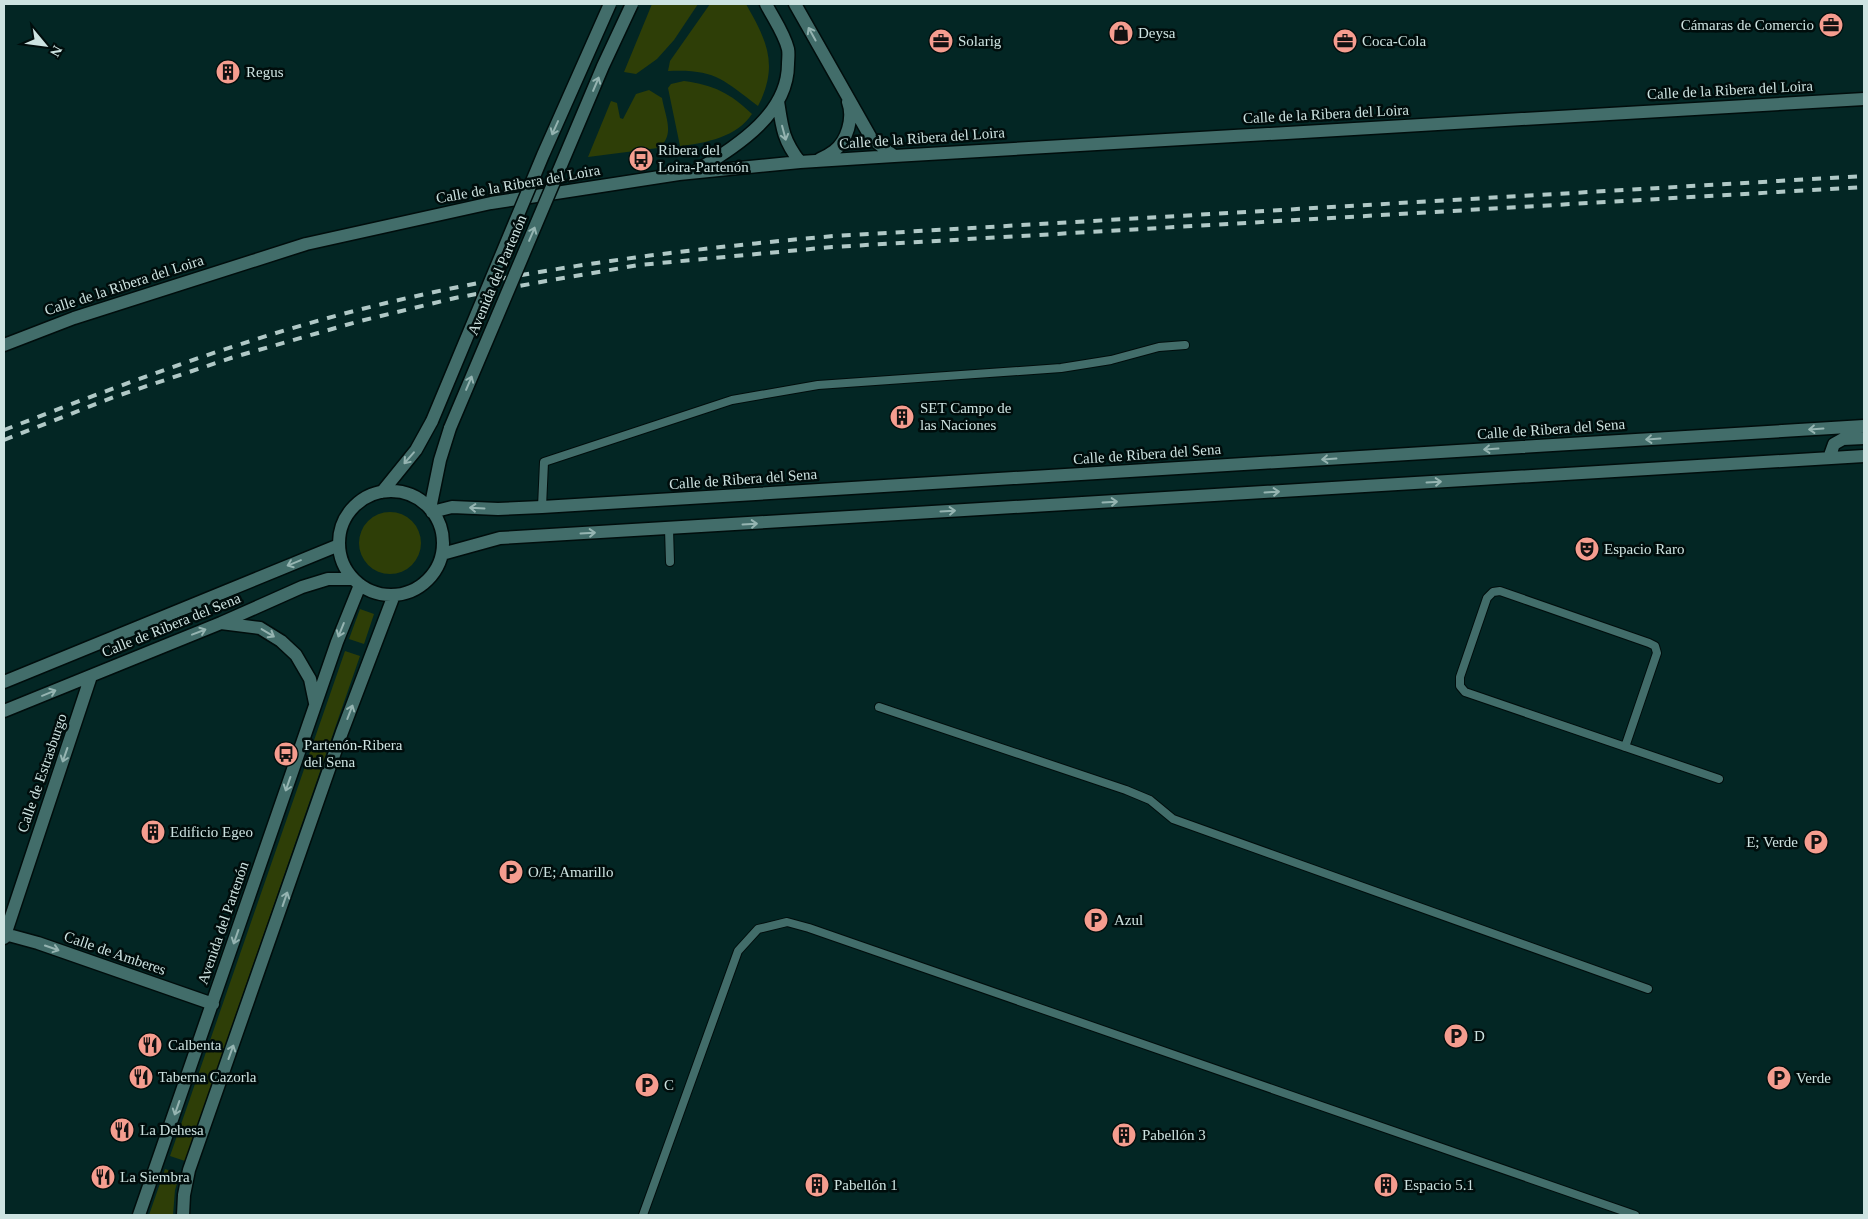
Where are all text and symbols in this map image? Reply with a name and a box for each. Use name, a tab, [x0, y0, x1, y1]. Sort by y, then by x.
office icon: Cámaras de Comercio	[1818, 12, 1844, 38]
place label: Cámaras de Comercio	[1681, 17, 1814, 33]
north arrow	[20, 20, 70, 70]
shop icon: Deysa	[1108, 20, 1134, 46]
place label: Deysa	[1138, 25, 1176, 41]
one-way arrow	[807, 26, 817, 41]
office icon: Solarig	[928, 28, 954, 54]
office icon: Coca-Cola	[1332, 28, 1358, 54]
place label: Solarig	[958, 33, 1002, 49]
place label: Coca-Cola	[1362, 33, 1426, 49]
text: N	[47, 43, 65, 59]
building icon: Regus	[215, 59, 241, 85]
place label: Regus	[246, 64, 284, 80]
one-way arrow	[591, 77, 601, 92]
street label: Calle de la Ribera del Loira	[1647, 78, 1814, 102]
street label: Calle de la Ribera del Loira	[1243, 102, 1410, 126]
one-way arrow	[549, 120, 559, 135]
street label: Calle de la Ribera del Loira	[839, 124, 1006, 152]
one-way arrow	[780, 125, 789, 141]
place label: Ribera del Loira-Partenón	[658, 142, 749, 175]
bus stop icon: Ribera del Loira-Partenón	[628, 146, 654, 172]
street label: Calle de la Ribera del Loira	[435, 162, 602, 206]
street label: Avenida del Partenón	[464, 212, 530, 337]
one-way arrow	[529, 226, 538, 241]
street label: Calle de la Ribera del Loira	[43, 252, 206, 318]
one-way arrow	[465, 376, 475, 391]
place label: SET Campo de las Naciones	[920, 400, 1012, 433]
building icon: SET Campo de las Naciones	[889, 404, 915, 430]
street label: Calle de Ribera del Sena	[1476, 416, 1626, 442]
one-way arrow	[1808, 425, 1824, 434]
one-way arrow	[1646, 435, 1662, 444]
street label: Calle de Ribera del Sena	[1072, 441, 1222, 467]
one-way arrow	[1483, 445, 1499, 454]
one-way arrow	[403, 451, 415, 464]
one-way arrow	[1321, 455, 1337, 464]
street label: Calle de Ribera del Sena	[668, 466, 818, 492]
one-way arrow	[1426, 477, 1442, 486]
one-way arrow	[1264, 487, 1280, 496]
one-way arrow	[1102, 497, 1118, 506]
one-way arrow	[470, 504, 486, 513]
one-way arrow	[939, 507, 955, 516]
one-way arrow	[742, 519, 758, 528]
one-way arrow	[580, 529, 596, 538]
theatre icon: Espacio Raro	[1574, 536, 1600, 562]
place label: Espacio Raro	[1604, 541, 1684, 557]
one-way arrow	[286, 559, 302, 568]
street label: Calle de Ribera del Sena	[99, 590, 243, 660]
one-way arrow	[336, 622, 346, 637]
one-way arrow	[192, 626, 207, 635]
one-way arrow	[261, 628, 275, 638]
one-way arrow	[41, 688, 56, 697]
one-way arrow	[346, 705, 355, 720]
street label: Calle de Estrasburgo	[14, 711, 70, 835]
place label: Partenón-Ribera del Sena	[304, 737, 403, 770]
bus stop icon: Partenón-Ribera del Sena	[273, 741, 299, 767]
one-way arrow	[60, 747, 70, 763]
one-way arrow	[283, 775, 292, 791]
building icon: Edificio Egeo	[140, 819, 166, 845]
place label: Edificio Egeo	[170, 824, 253, 840]
parking icon: E; Verde	[1803, 829, 1829, 855]
place label: E; Verde	[1746, 834, 1798, 850]
street label: Avenida del Partenón	[194, 859, 252, 987]
parking icon: O/E; Amarillo	[498, 859, 524, 885]
place label: O/E; Amarillo	[528, 864, 613, 880]
one-way arrow	[281, 891, 290, 907]
parking icon: Azul	[1083, 907, 1109, 933]
place label: Azul	[1114, 912, 1143, 928]
street label: Calle de Amberes	[62, 928, 168, 978]
one-way arrow	[230, 929, 240, 945]
one-way arrow	[44, 944, 59, 953]
parking icon: D	[1443, 1023, 1469, 1049]
place label: D	[1474, 1028, 1485, 1044]
restaurant icon: Calbenta	[137, 1032, 163, 1058]
place label: Calbenta	[168, 1037, 222, 1053]
one-way arrow	[227, 1045, 236, 1060]
restaurant icon: Taberna Cazorla	[128, 1064, 154, 1090]
parking icon: Verde	[1766, 1065, 1792, 1091]
place label: Taberna Cazorla	[158, 1069, 257, 1085]
place label: Verde	[1796, 1070, 1831, 1086]
parking icon: C	[634, 1072, 660, 1098]
place label: C	[664, 1077, 674, 1093]
one-way arrow	[172, 1099, 181, 1115]
restaurant icon: La Dehesa	[109, 1117, 135, 1143]
place label: La Dehesa	[140, 1122, 204, 1138]
building icon: Pabellón 3	[1111, 1122, 1137, 1148]
place label: Pabellón 3	[1142, 1127, 1206, 1143]
restaurant icon: La Siembra	[90, 1164, 116, 1190]
place label: La Siembra	[120, 1169, 190, 1185]
building icon: Pabellón 1	[804, 1172, 830, 1198]
building icon: Espacio 5.1	[1373, 1172, 1399, 1198]
place label: Pabellón 1	[834, 1177, 898, 1193]
place label: Espacio 5.1	[1404, 1177, 1474, 1193]

